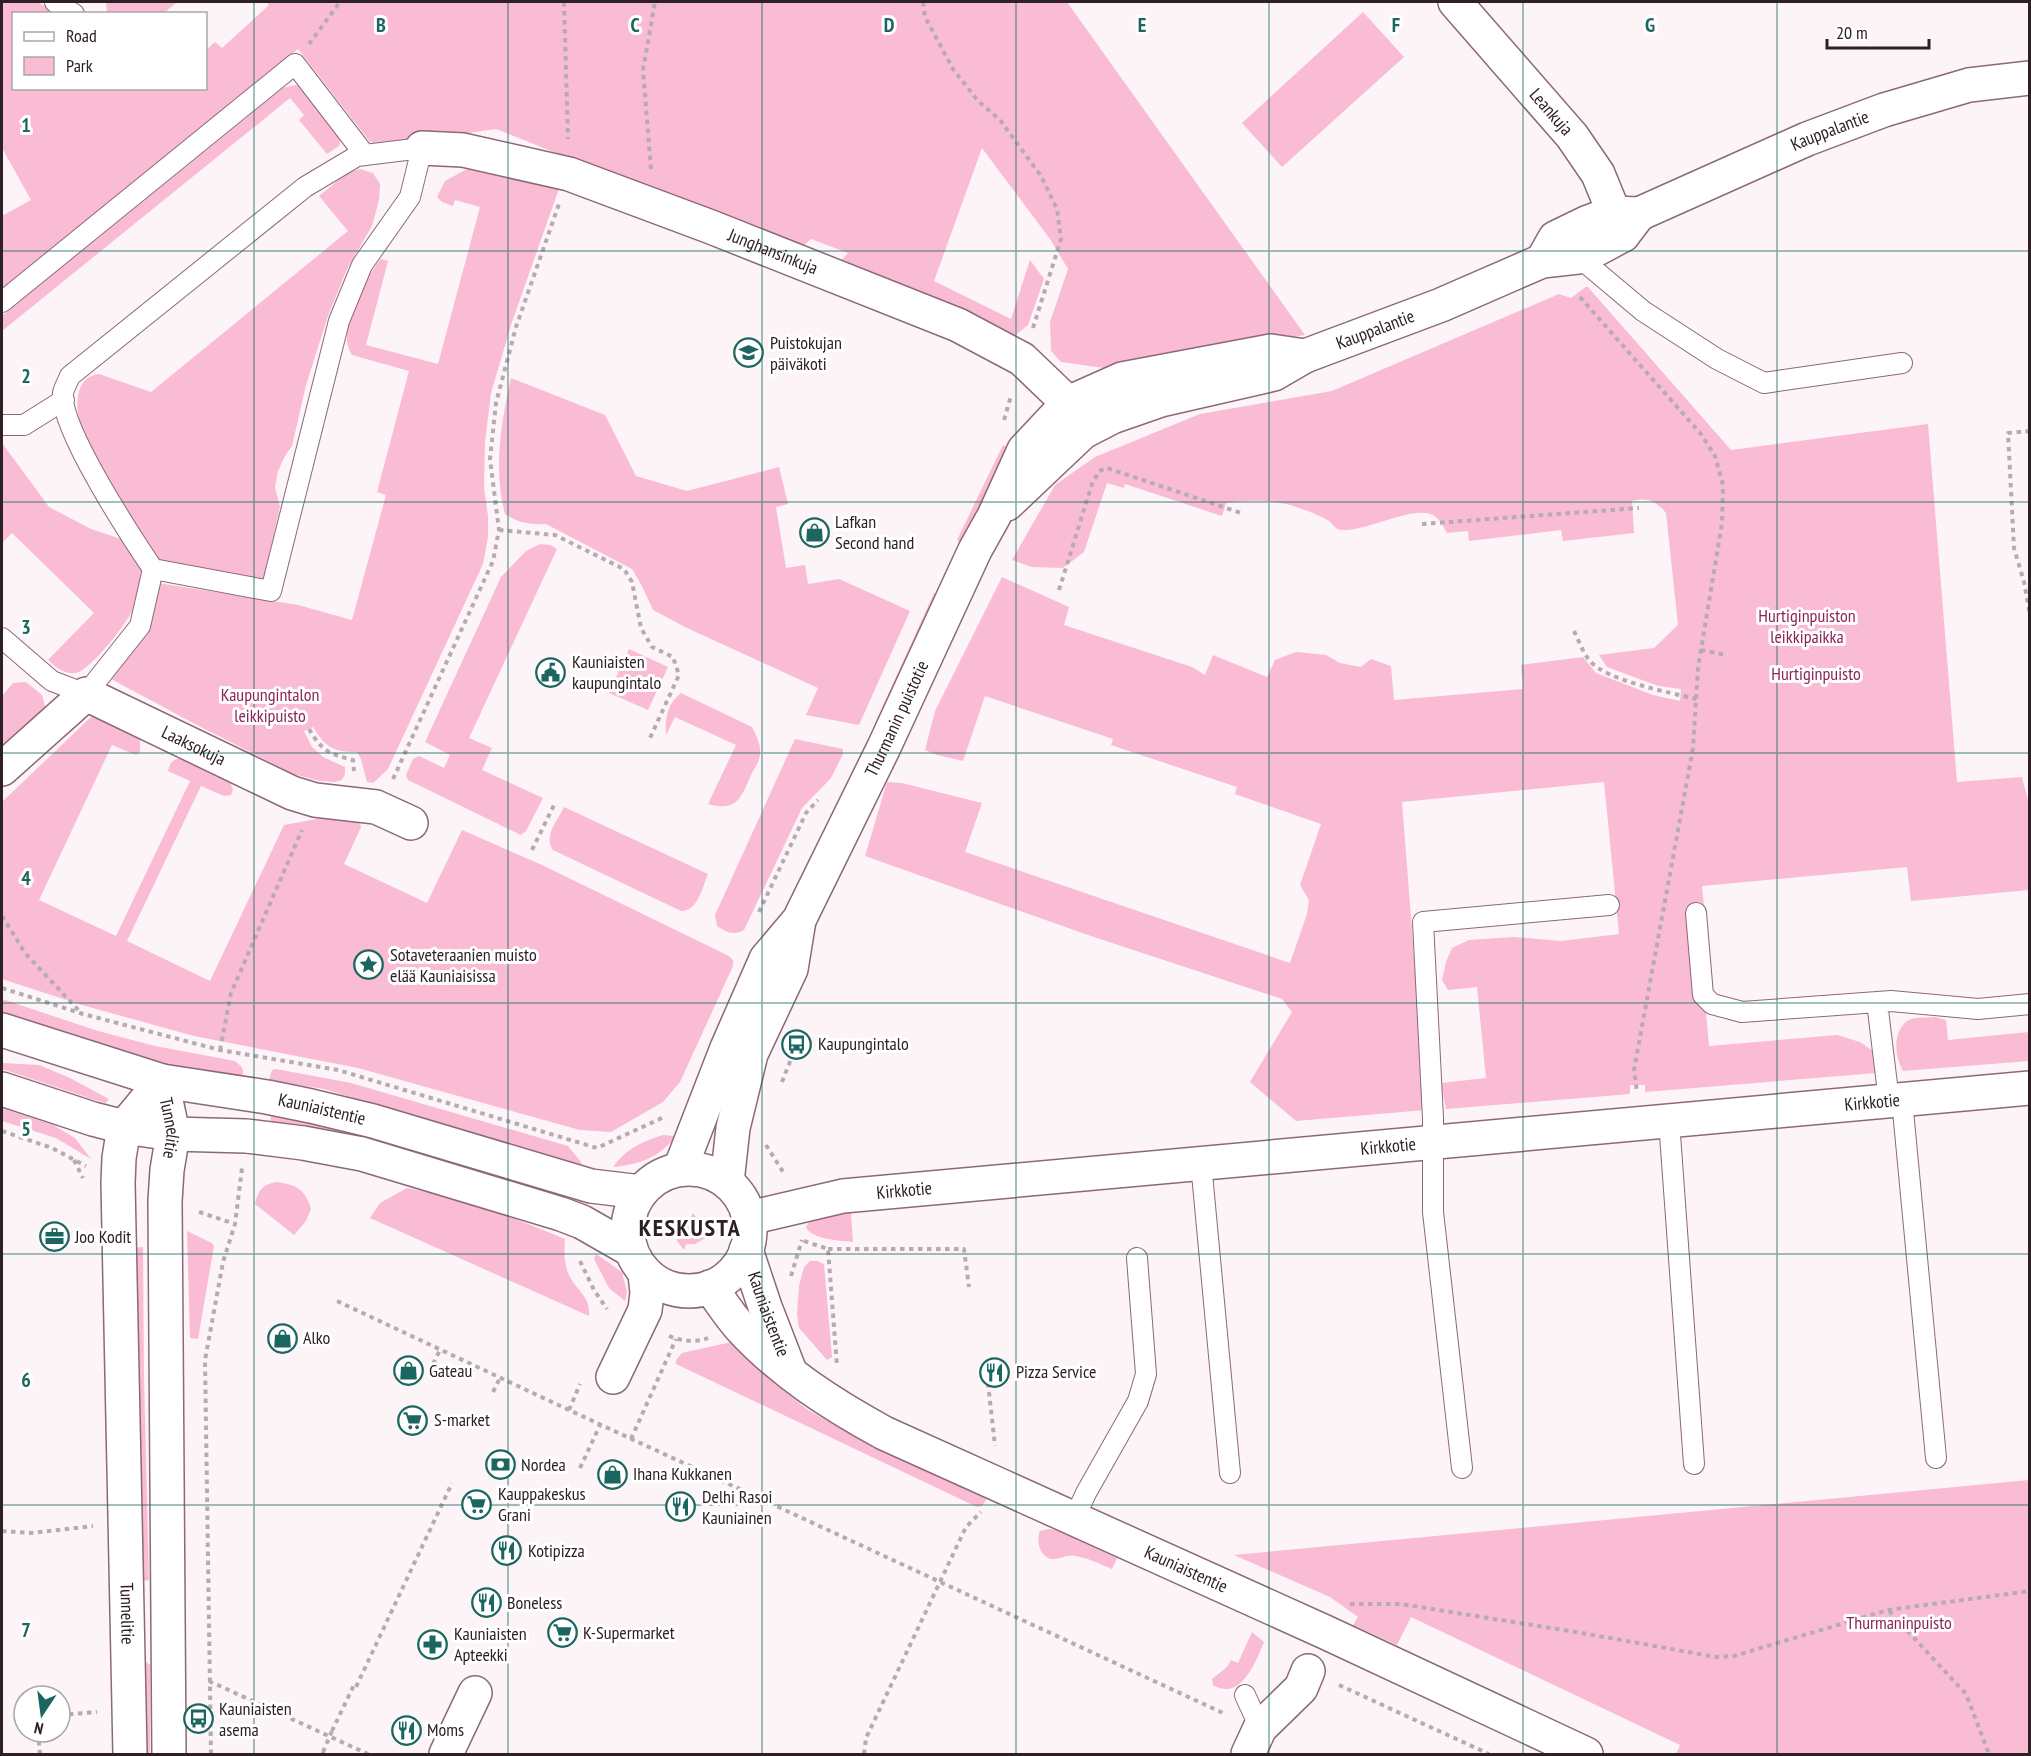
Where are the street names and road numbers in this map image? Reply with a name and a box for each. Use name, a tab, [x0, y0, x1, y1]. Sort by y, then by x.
street label: Leankuja	[1525, 83, 1578, 140]
street label: Kauppalantie	[1787, 105, 1872, 156]
street label: Junghansinkuja	[724, 223, 821, 279]
street label: Kauppalantie	[1333, 304, 1417, 354]
street label: Thurmanin puistotie	[859, 657, 933, 780]
street label: Laaksokuja	[158, 720, 230, 770]
street label: Kauniaistentie	[276, 1088, 368, 1130]
street label: Kirkkotie	[1843, 1088, 1901, 1116]
street label: Tunnelitie	[155, 1095, 185, 1161]
street label: Kirkkotie	[1359, 1132, 1417, 1160]
street label: Kirkkotie	[875, 1176, 933, 1204]
street label: Kauniaistentie	[743, 1269, 795, 1360]
street label: Kauniaistentie	[1141, 1540, 1232, 1598]
street label: Tunnelitie	[115, 1582, 140, 1645]

